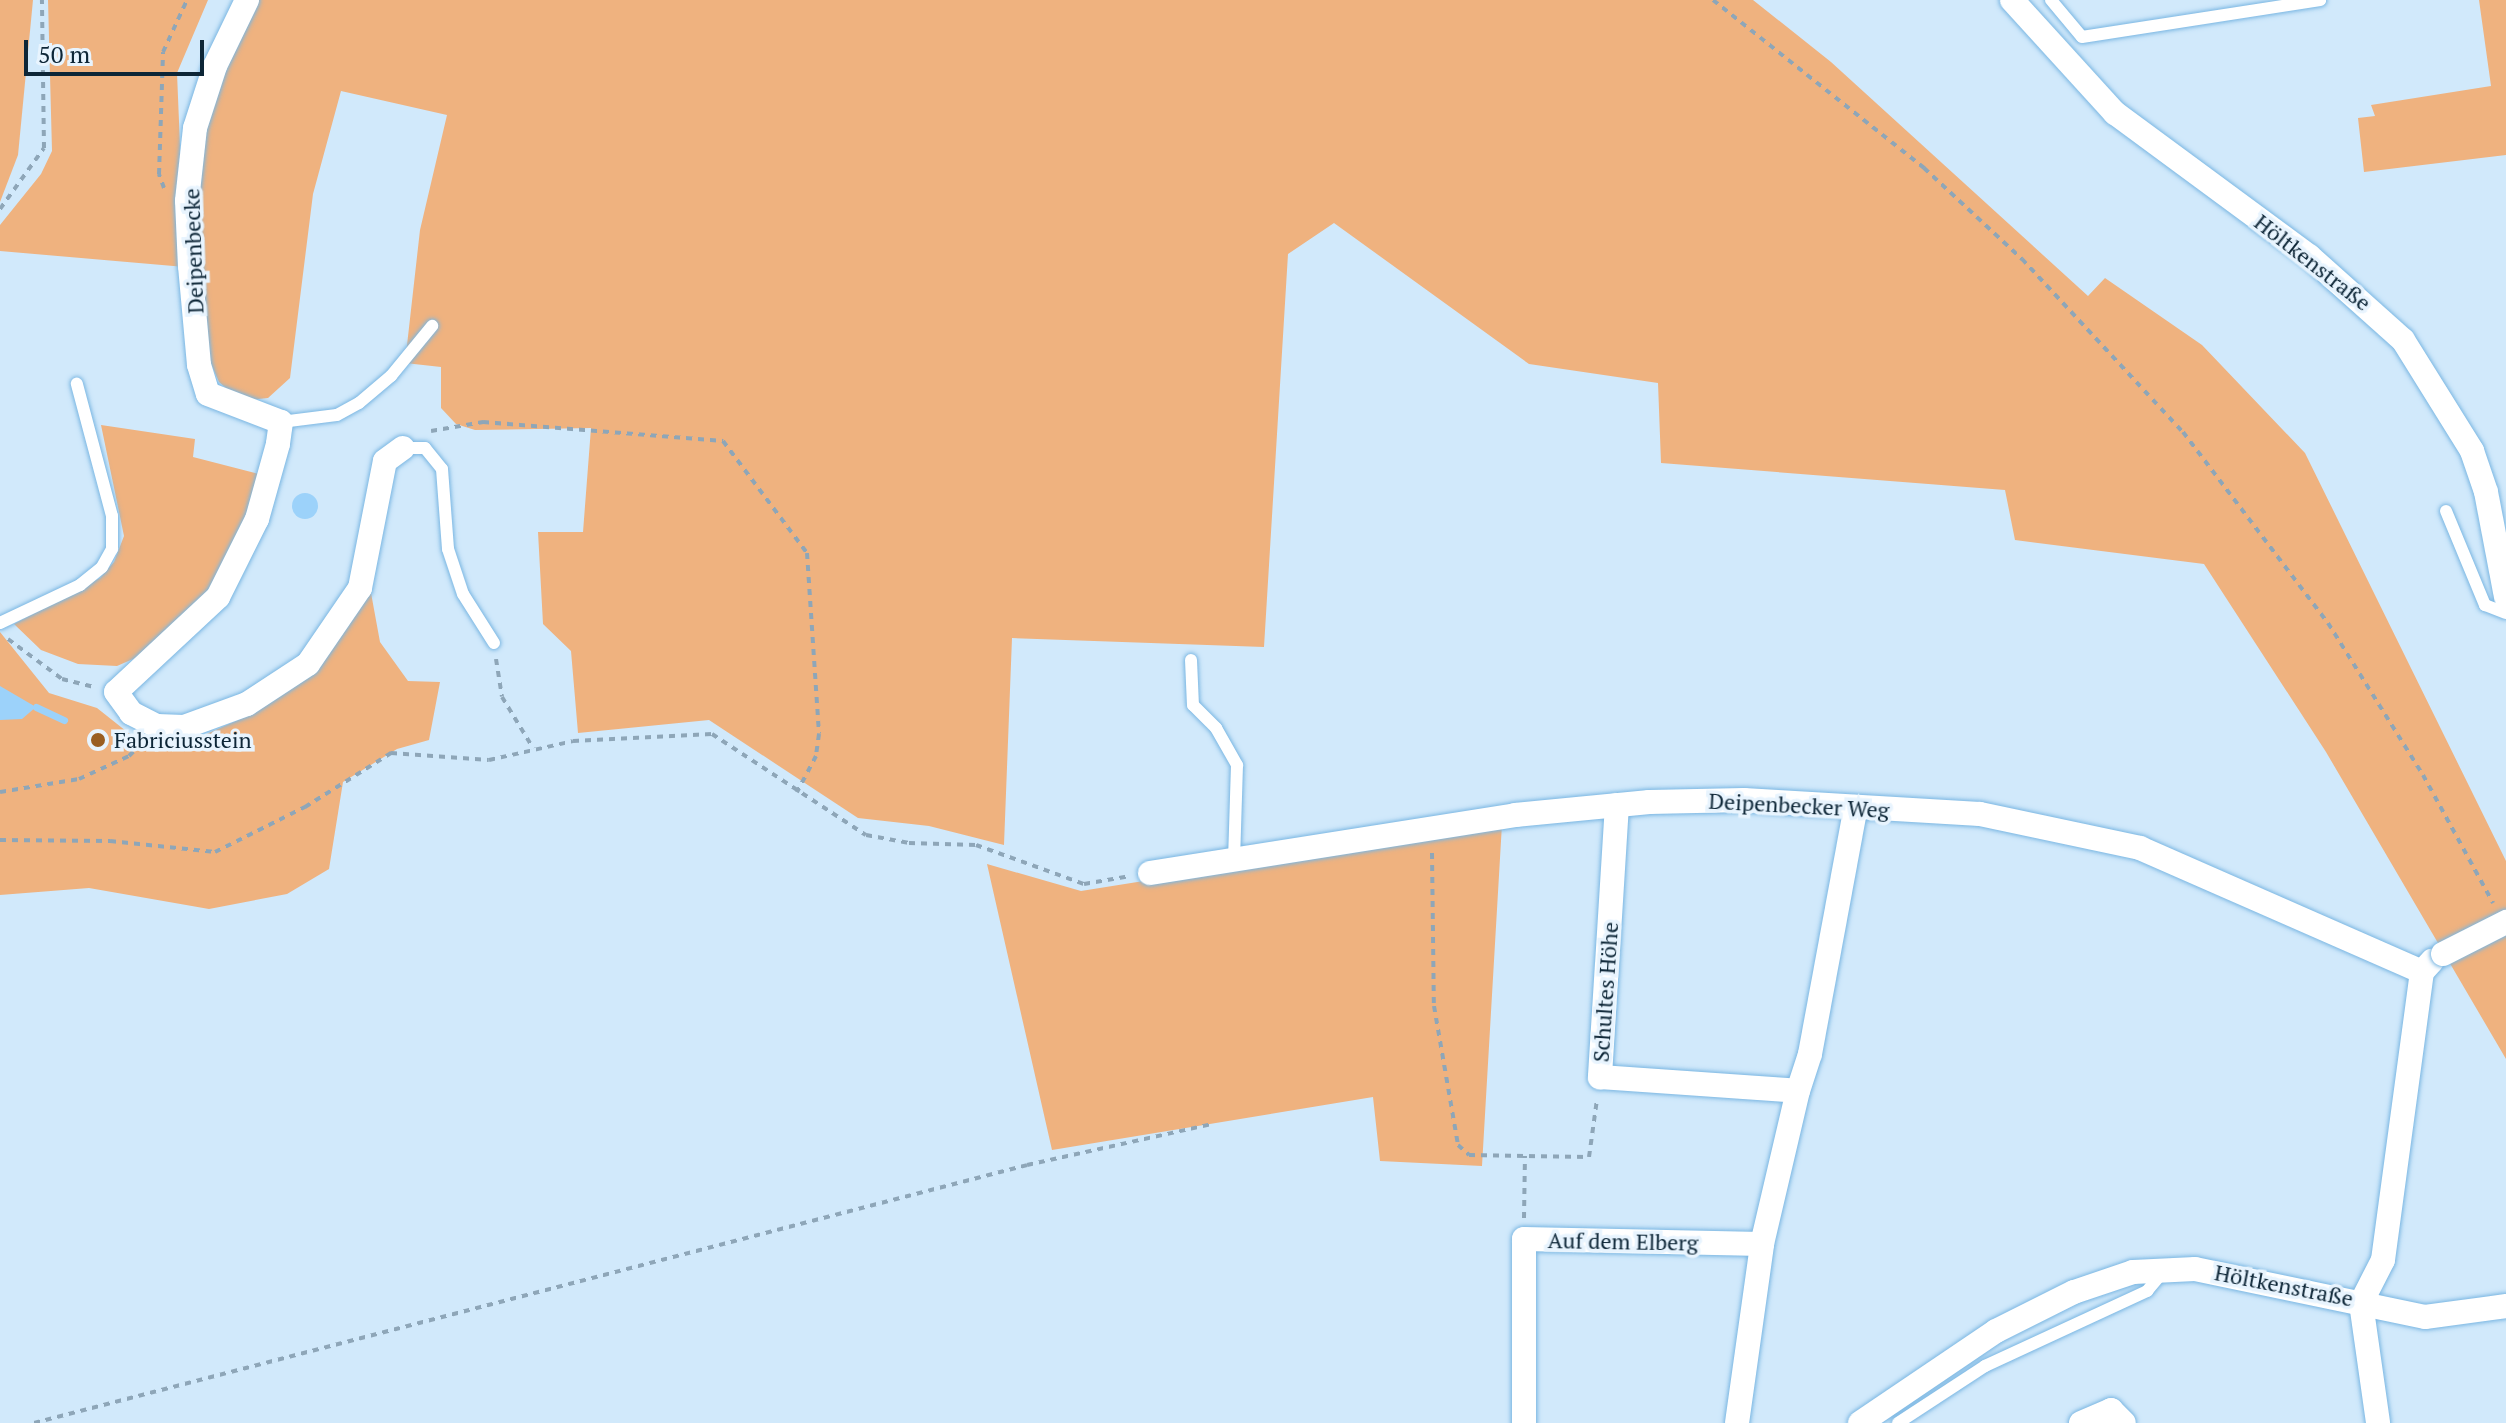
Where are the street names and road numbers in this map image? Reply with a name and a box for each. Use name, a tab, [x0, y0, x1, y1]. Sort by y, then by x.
street label: Deipenbecke	[178, 188, 208, 314]
street label: Höltkenstraße	[2250, 208, 2376, 316]
street label: Deipenbecker Weg	[1708, 787, 1890, 823]
street label: Schultes Höhe	[1587, 921, 1623, 1063]
street label: Auf dem Elberg	[1547, 1226, 1699, 1256]
street label: Höltkenstraße	[2213, 1259, 2355, 1311]

